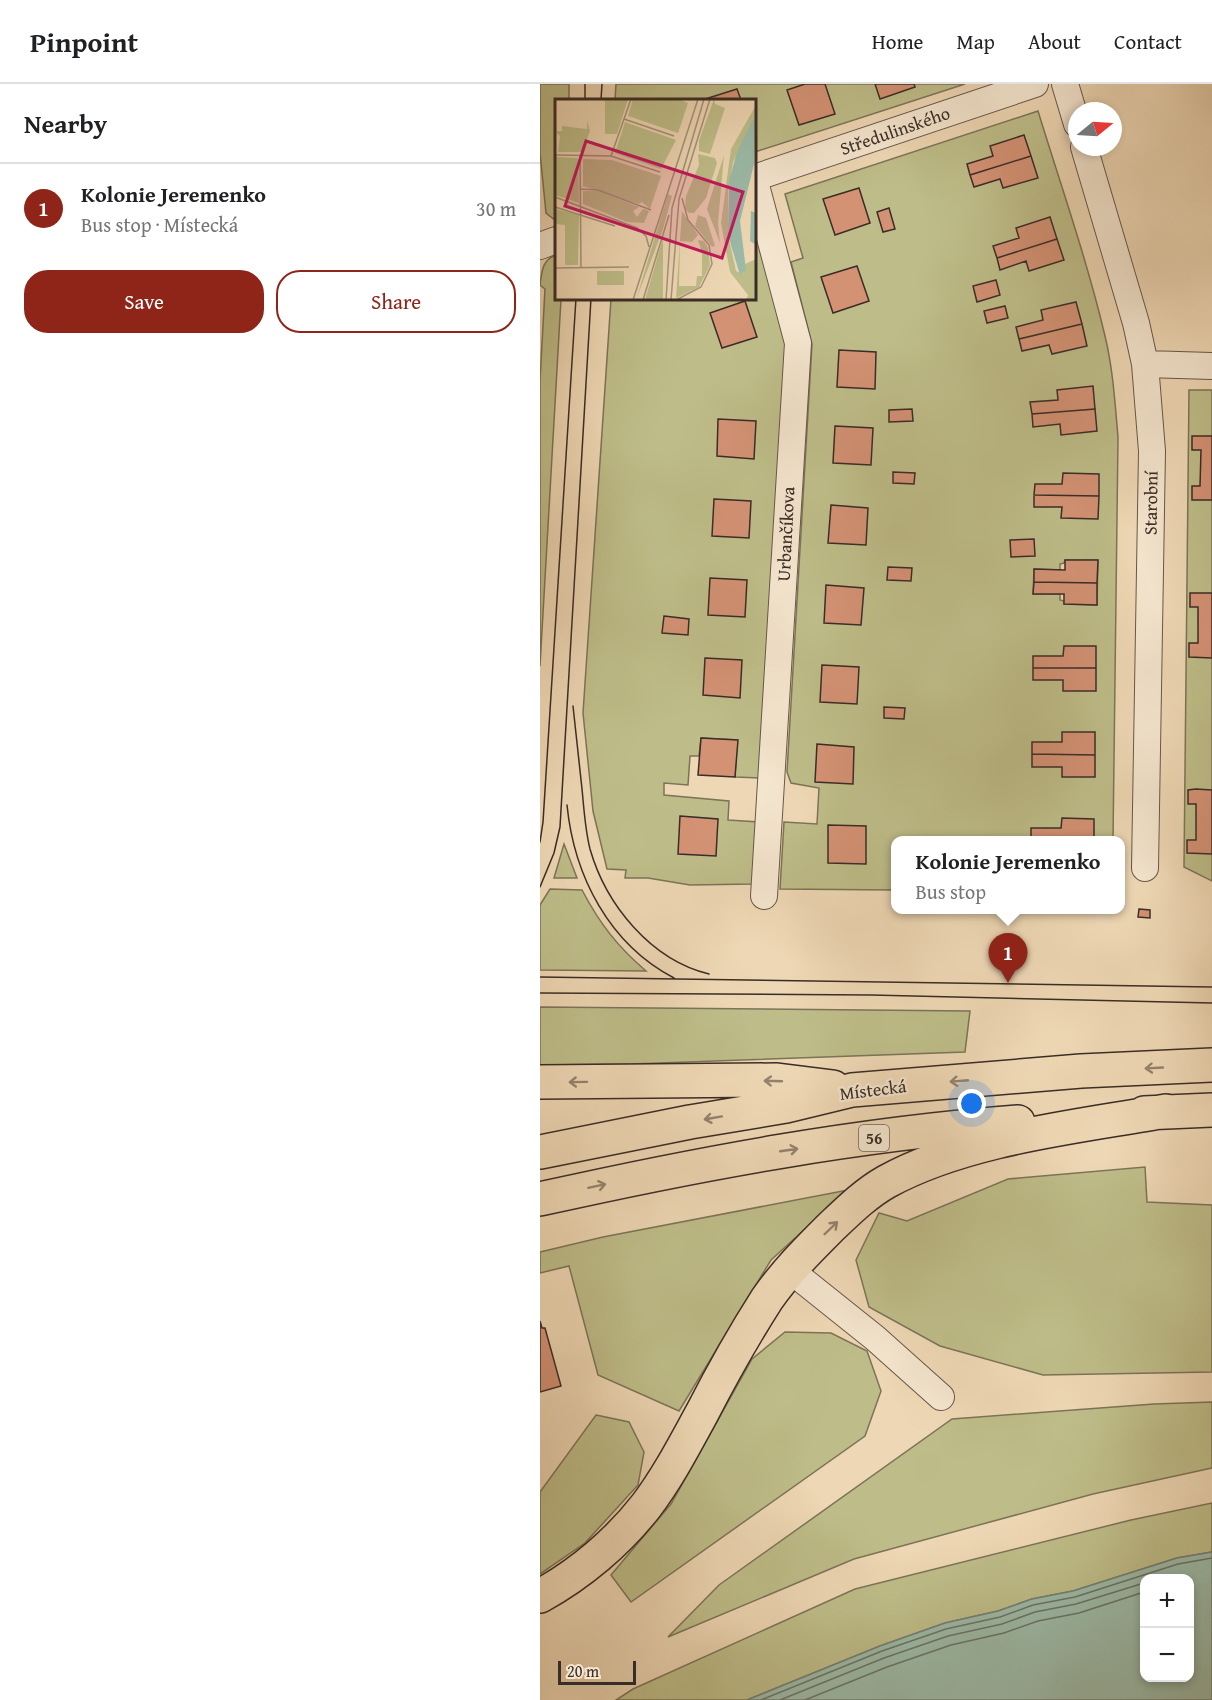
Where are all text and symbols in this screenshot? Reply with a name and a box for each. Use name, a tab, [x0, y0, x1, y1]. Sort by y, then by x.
text: Pinpoint	[30, 21, 138, 62]
text: Home	[872, 26, 923, 57]
text: Map	[956, 26, 995, 57]
text: About	[1028, 26, 1081, 57]
text: Contact	[1114, 26, 1182, 57]
inset map	[555, 99, 756, 300]
street label: Středulinského	[836, 99, 953, 162]
north arrow	[1068, 102, 1122, 156]
text: Nearby	[24, 104, 107, 143]
text: Kolonie Jeremenko	[81, 178, 266, 210]
text: 1	[38, 194, 49, 223]
text: 30 m	[476, 194, 516, 223]
text: Bus stop · Místecká	[81, 210, 238, 239]
button: Save	[24, 270, 264, 333]
button: Share	[276, 270, 516, 333]
street label: Starobní	[1136, 470, 1165, 535]
street label: Urbančíkova	[770, 485, 801, 582]
popup	[891, 836, 1125, 914]
text: Kolonie Jeremenko	[915, 845, 1101, 877]
text: Bus stop	[915, 877, 986, 906]
pin: 1	[988, 934, 1028, 983]
one-way arrow	[1144, 1062, 1164, 1073]
street label: Místecká	[838, 1072, 908, 1107]
one-way arrow	[764, 1075, 784, 1086]
one-way arrow	[569, 1076, 589, 1088]
one-way arrow	[950, 1076, 970, 1087]
your location	[957, 1089, 986, 1118]
one-way arrow	[703, 1113, 723, 1124]
road number: 56	[859, 1125, 889, 1151]
one-way arrow	[778, 1145, 798, 1156]
one-way arrow	[587, 1180, 606, 1192]
one-way arrow	[823, 1220, 838, 1235]
map controls	[1140, 1574, 1194, 1682]
button: +	[1140, 1574, 1194, 1628]
button: −	[1140, 1628, 1194, 1682]
scale bar	[558, 1658, 636, 1686]
text: 20 m	[567, 1659, 599, 1683]

